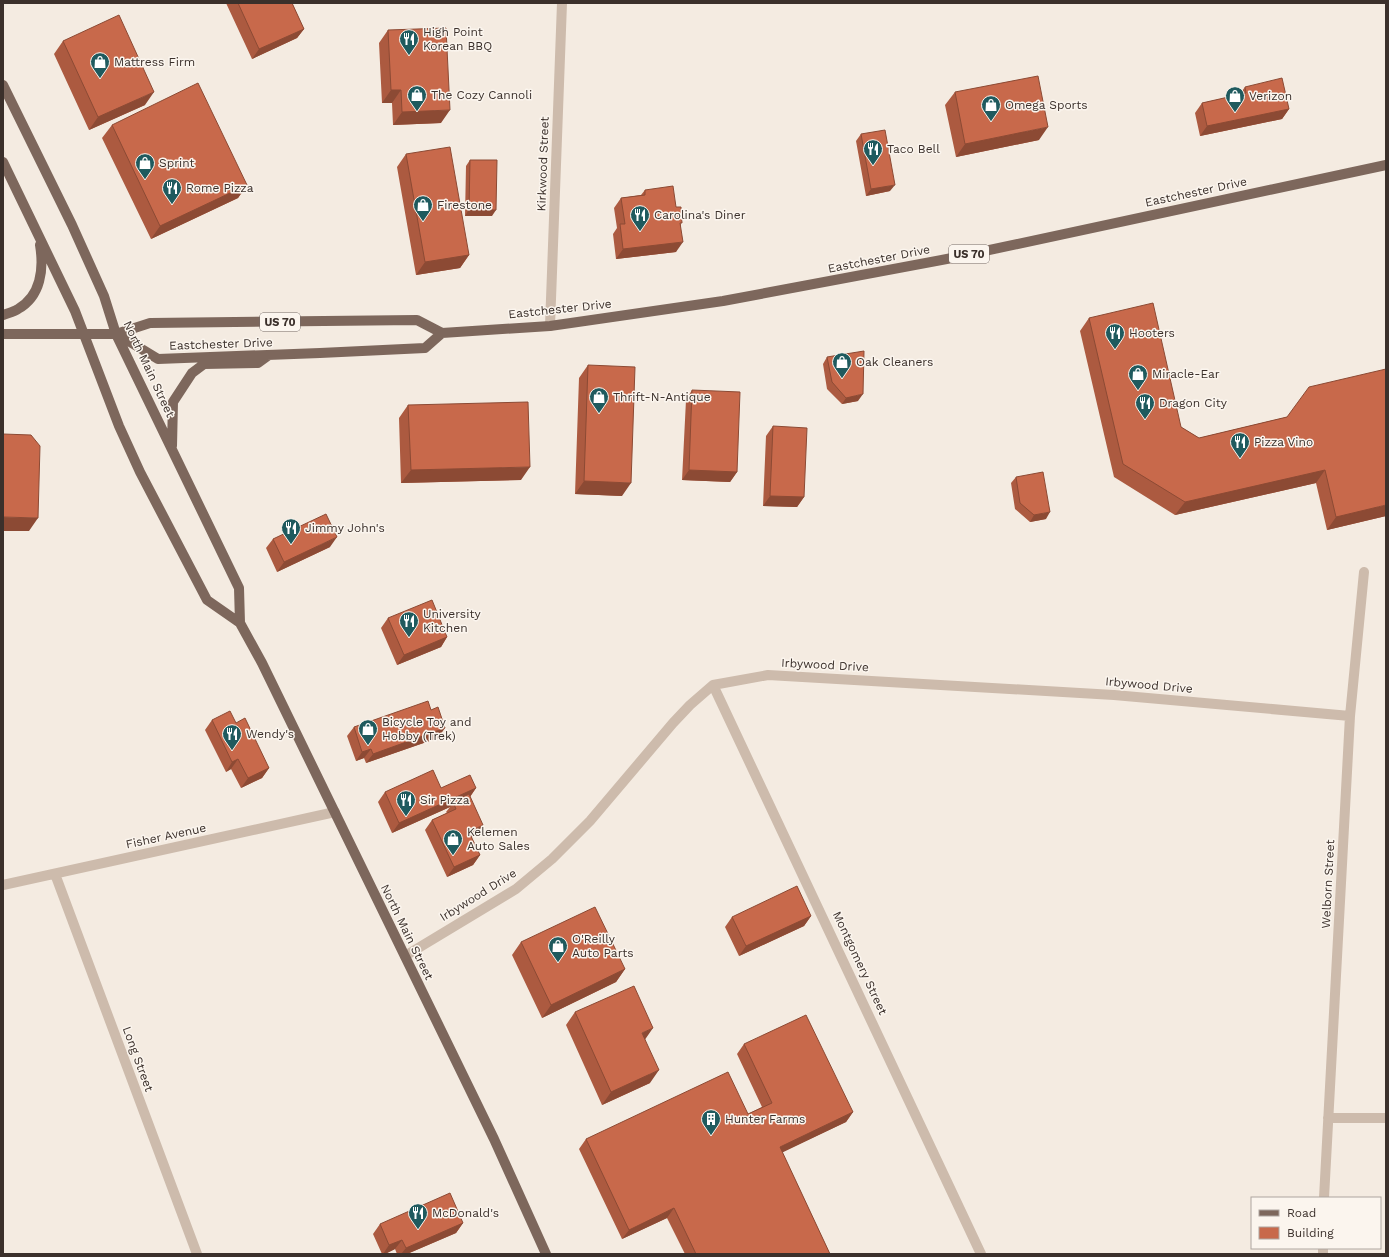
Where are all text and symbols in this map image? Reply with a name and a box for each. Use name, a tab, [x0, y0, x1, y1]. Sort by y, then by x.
place label: High Point Korean BBQ	[423, 25, 492, 53]
restaurant icon: High Point Korean BBQ	[398, 28, 420, 56]
shop icon: Mattress Firm	[89, 51, 111, 79]
place label: Mattress Firm	[114, 55, 195, 69]
shop icon: The Cozy Cannoli	[406, 84, 428, 112]
shop icon: Verizon	[1224, 85, 1246, 113]
place label: The Cozy Cannoli	[431, 88, 532, 102]
place label: Verizon	[1249, 89, 1292, 103]
shop icon: Omega Sports	[980, 94, 1002, 122]
place label: Omega Sports	[1005, 98, 1088, 112]
street label: Kirkwood Street	[534, 116, 552, 212]
restaurant icon: Taco Bell	[862, 138, 884, 166]
place label: Taco Bell	[887, 142, 940, 156]
shop icon: Sprint	[134, 152, 156, 180]
place label: Sprint	[159, 156, 195, 170]
street label: Eastchester Drive	[1144, 174, 1248, 210]
restaurant icon: Rome Pizza	[161, 177, 183, 205]
place label: Rome Pizza	[186, 181, 254, 195]
shop icon: Firestone	[412, 194, 434, 222]
place label: Firestone	[437, 198, 492, 212]
restaurant icon: Carolina's Diner	[629, 204, 651, 232]
place label: Carolina's Diner	[654, 208, 746, 222]
street label: Eastchester Drive	[827, 242, 931, 276]
road number: US 70	[949, 245, 989, 263]
street label: Eastchester Drive	[508, 297, 612, 321]
road number: US 70	[260, 313, 300, 331]
street label: North Main Street	[121, 319, 177, 419]
restaurant icon: Hooters	[1104, 322, 1126, 350]
place label: Hooters	[1129, 326, 1175, 340]
street label: Eastchester Drive	[169, 335, 273, 353]
shop icon: Oak Cleaners	[831, 351, 853, 379]
place label: Oak Cleaners	[856, 355, 933, 369]
shop icon: Miracle-Ear	[1127, 363, 1149, 391]
place label: Miracle-Ear	[1152, 367, 1220, 381]
shop icon: Thrift-N-Antique	[588, 386, 610, 414]
place label: Thrift-N-Antique	[613, 390, 711, 404]
restaurant icon: Dragon City	[1134, 392, 1156, 420]
place label: Dragon City	[1159, 396, 1228, 410]
restaurant icon: Pizza Vino	[1229, 431, 1251, 459]
place label: Pizza Vino	[1254, 435, 1313, 449]
restaurant icon: Jimmy John's	[280, 517, 302, 545]
place label: Jimmy John's	[305, 521, 385, 535]
place label: University Kitchen	[423, 607, 481, 635]
restaurant icon: University Kitchen	[398, 610, 420, 638]
street label: Irbywood Drive	[781, 656, 869, 674]
street label: Irbywood Drive	[1105, 674, 1193, 696]
place label: Bicycle Toy and Hobby (Trek)	[382, 715, 471, 743]
shop icon: Bicycle Toy and Hobby (Trek)	[357, 718, 379, 746]
restaurant icon: Wendy's	[221, 723, 243, 751]
place label: Wendy's	[246, 727, 294, 741]
restaurant icon: Sir Pizza	[395, 789, 417, 817]
place label: Sir Pizza	[420, 793, 470, 807]
street label: Fisher Avenue	[125, 821, 208, 851]
place label: Kelemen Auto Sales	[467, 825, 530, 853]
shop icon: Kelemen Auto Sales	[442, 828, 464, 856]
street label: Welborn Street	[1319, 839, 1337, 929]
street label: Irbywood Drive	[437, 866, 519, 924]
street label: North Main Street	[378, 882, 436, 982]
street label: Montgomery Street	[830, 909, 890, 1017]
place label: O'Reilly Auto Parts	[572, 932, 634, 960]
shop icon: O'Reilly Auto Parts	[547, 935, 569, 963]
street label: Long Street	[120, 1025, 156, 1093]
building icon: Hunter Farms	[700, 1108, 722, 1136]
place label: Hunter Farms	[725, 1112, 805, 1126]
legend	[1251, 1197, 1381, 1249]
restaurant icon: McDonald's	[407, 1202, 429, 1230]
place label: McDonald's	[432, 1206, 499, 1220]
text: Road	[1287, 1206, 1316, 1220]
text: Building	[1287, 1226, 1334, 1240]

